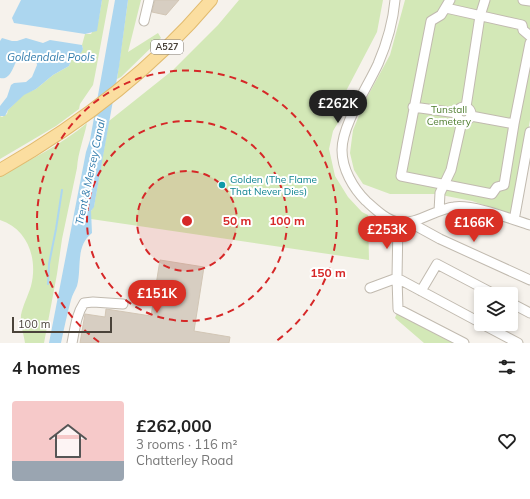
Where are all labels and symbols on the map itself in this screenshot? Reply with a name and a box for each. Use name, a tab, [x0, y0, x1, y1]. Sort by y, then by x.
road number: A527	[151, 40, 183, 54]
water label: Goldendale Pools	[7, 50, 96, 64]
pin: £262K	[310, 90, 366, 124]
park label: Tunstall Cemetery	[427, 103, 472, 128]
water label: Trent & Mersey Canal	[72, 117, 108, 226]
place label: Golden (The Flame That Never Dies)	[230, 173, 317, 198]
marker: Golden (The Flame That Never Dies)	[217, 180, 227, 190]
pin: £166K	[446, 209, 502, 243]
text: 50 m	[223, 213, 251, 228]
text: 100 m	[269, 213, 305, 228]
centre of rings	[180, 214, 194, 228]
pin: £253K	[359, 216, 415, 250]
text: 150 m	[310, 265, 346, 280]
pin: £151K	[129, 280, 185, 314]
scale bar	[12, 315, 112, 334]

